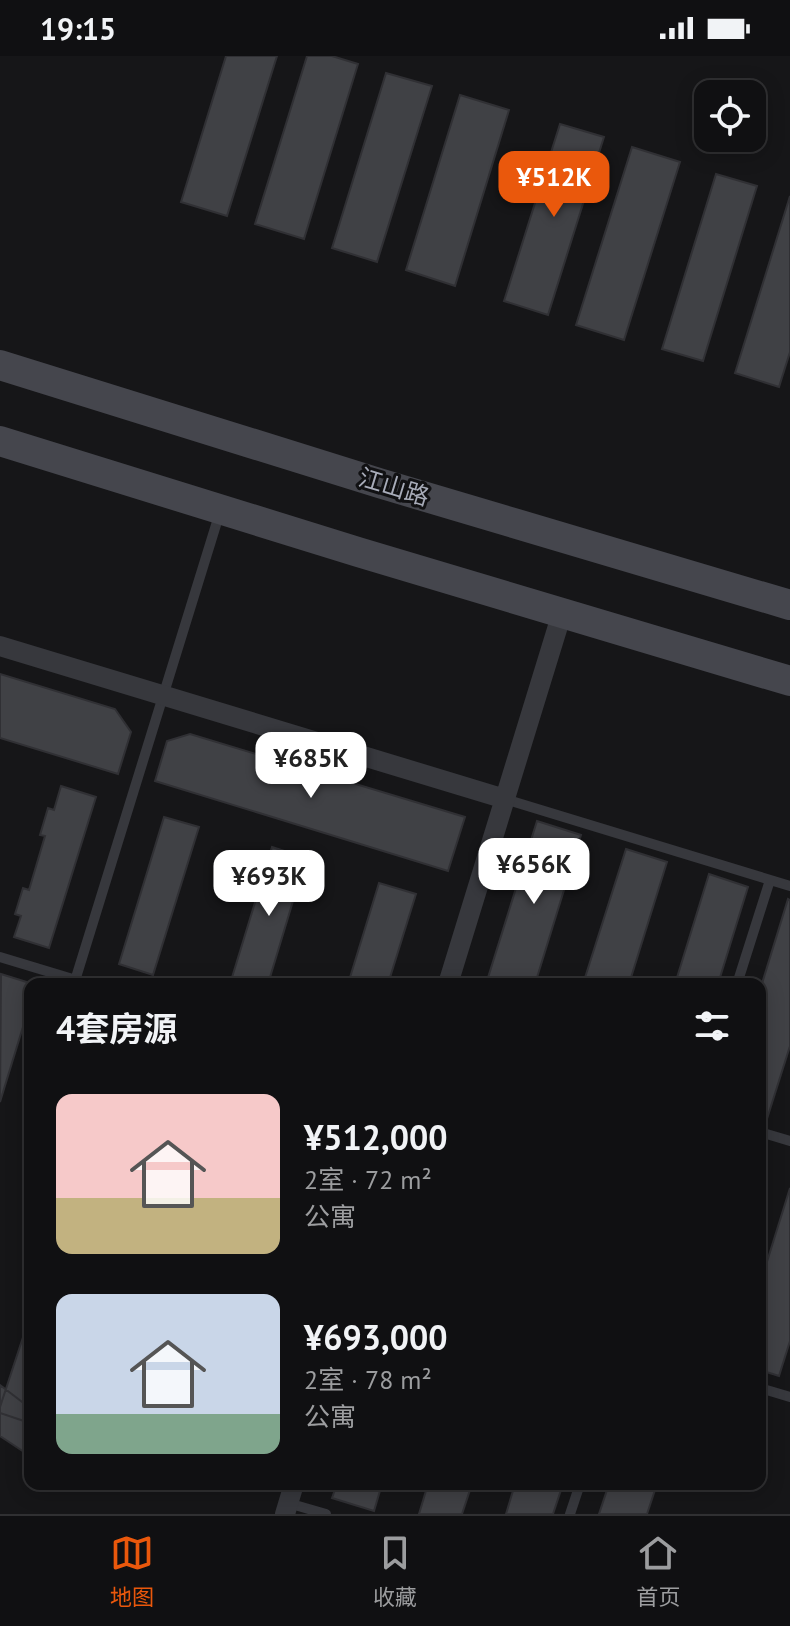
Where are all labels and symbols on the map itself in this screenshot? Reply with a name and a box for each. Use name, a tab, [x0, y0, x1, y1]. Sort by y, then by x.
pin: ¥512K	[498, 151, 610, 219]
street label: 江山路	[355, 462, 433, 512]
pin: ¥685K	[255, 732, 367, 800]
pin: ¥656K	[478, 838, 590, 906]
pin: ¥693K	[213, 850, 325, 918]

